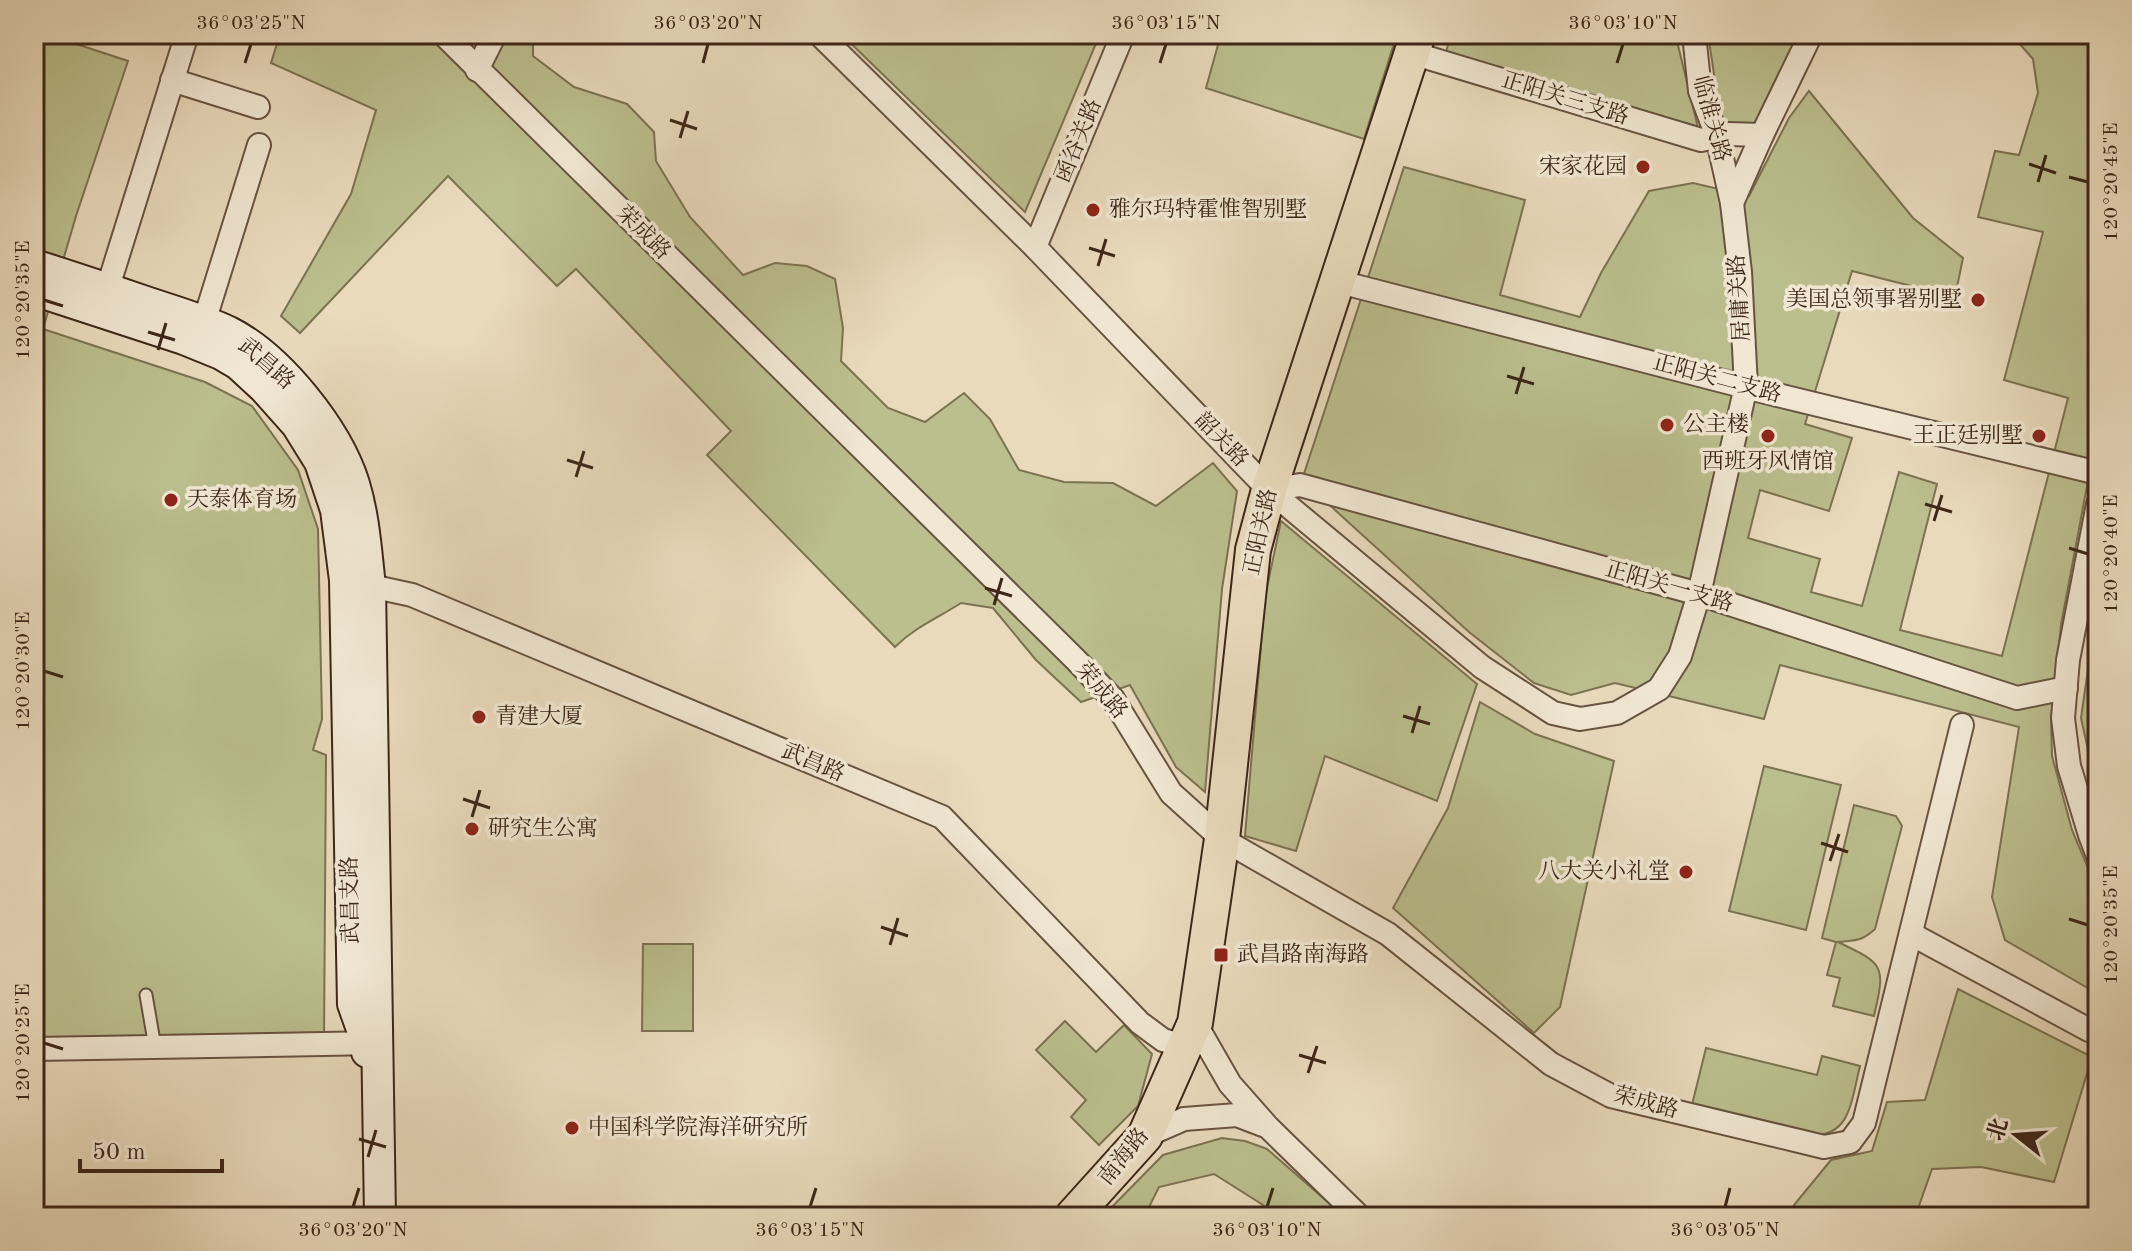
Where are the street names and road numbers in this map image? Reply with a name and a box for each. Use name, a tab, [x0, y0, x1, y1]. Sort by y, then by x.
street label: 正阳关三支路	[1499, 67, 1632, 129]
street label: 临淮关路	[1689, 73, 1735, 164]
street label: 函谷关路	[1050, 95, 1106, 186]
street label: 荣成路	[612, 200, 676, 264]
street label: 居庸关路	[1724, 253, 1754, 343]
street label: 武昌路	[234, 333, 299, 394]
street label: 正阳关二支路	[1650, 349, 1784, 407]
street label: 韶关路	[1190, 407, 1253, 471]
street label: 正阳关路	[1239, 486, 1281, 577]
street label: 正阳关一支路	[1603, 556, 1736, 616]
street label: 荣成路	[1071, 657, 1132, 723]
street label: 武昌路	[778, 738, 848, 786]
street label: 武昌支路	[337, 856, 363, 944]
street label: 荣成路	[1611, 1082, 1681, 1122]
street label: 南海路	[1093, 1123, 1153, 1190]

